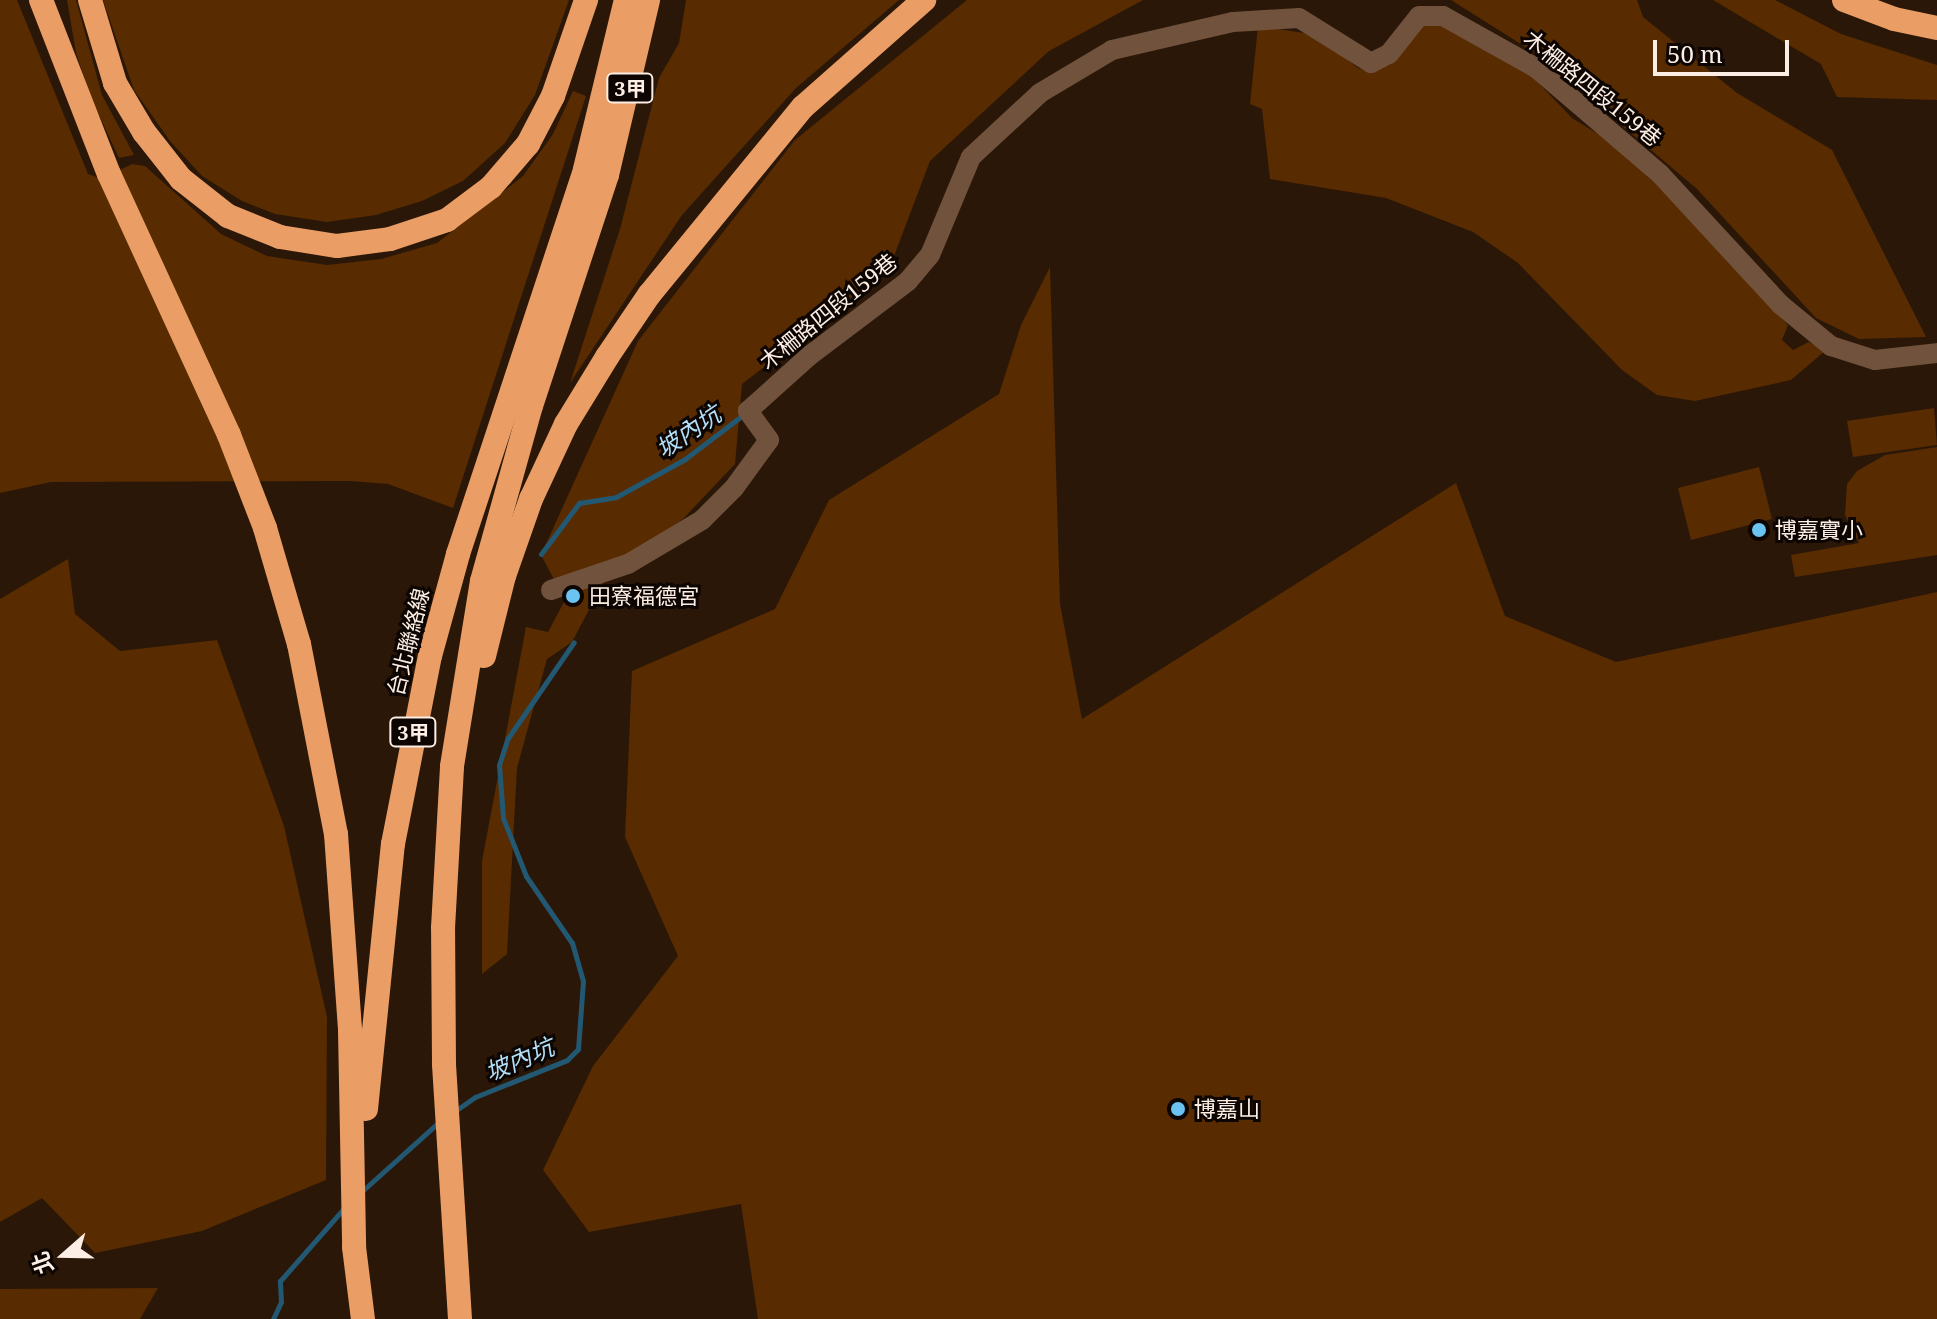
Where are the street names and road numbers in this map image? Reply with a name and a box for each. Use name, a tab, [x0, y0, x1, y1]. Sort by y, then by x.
street label: 木柵路四段159巷	[1519, 25, 1667, 151]
road number: 3甲	[606, 72, 654, 104]
street label: 木柵路四段159巷	[754, 248, 902, 374]
street label: 台北聯絡線	[382, 585, 434, 699]
road number: 3甲	[389, 716, 437, 748]

